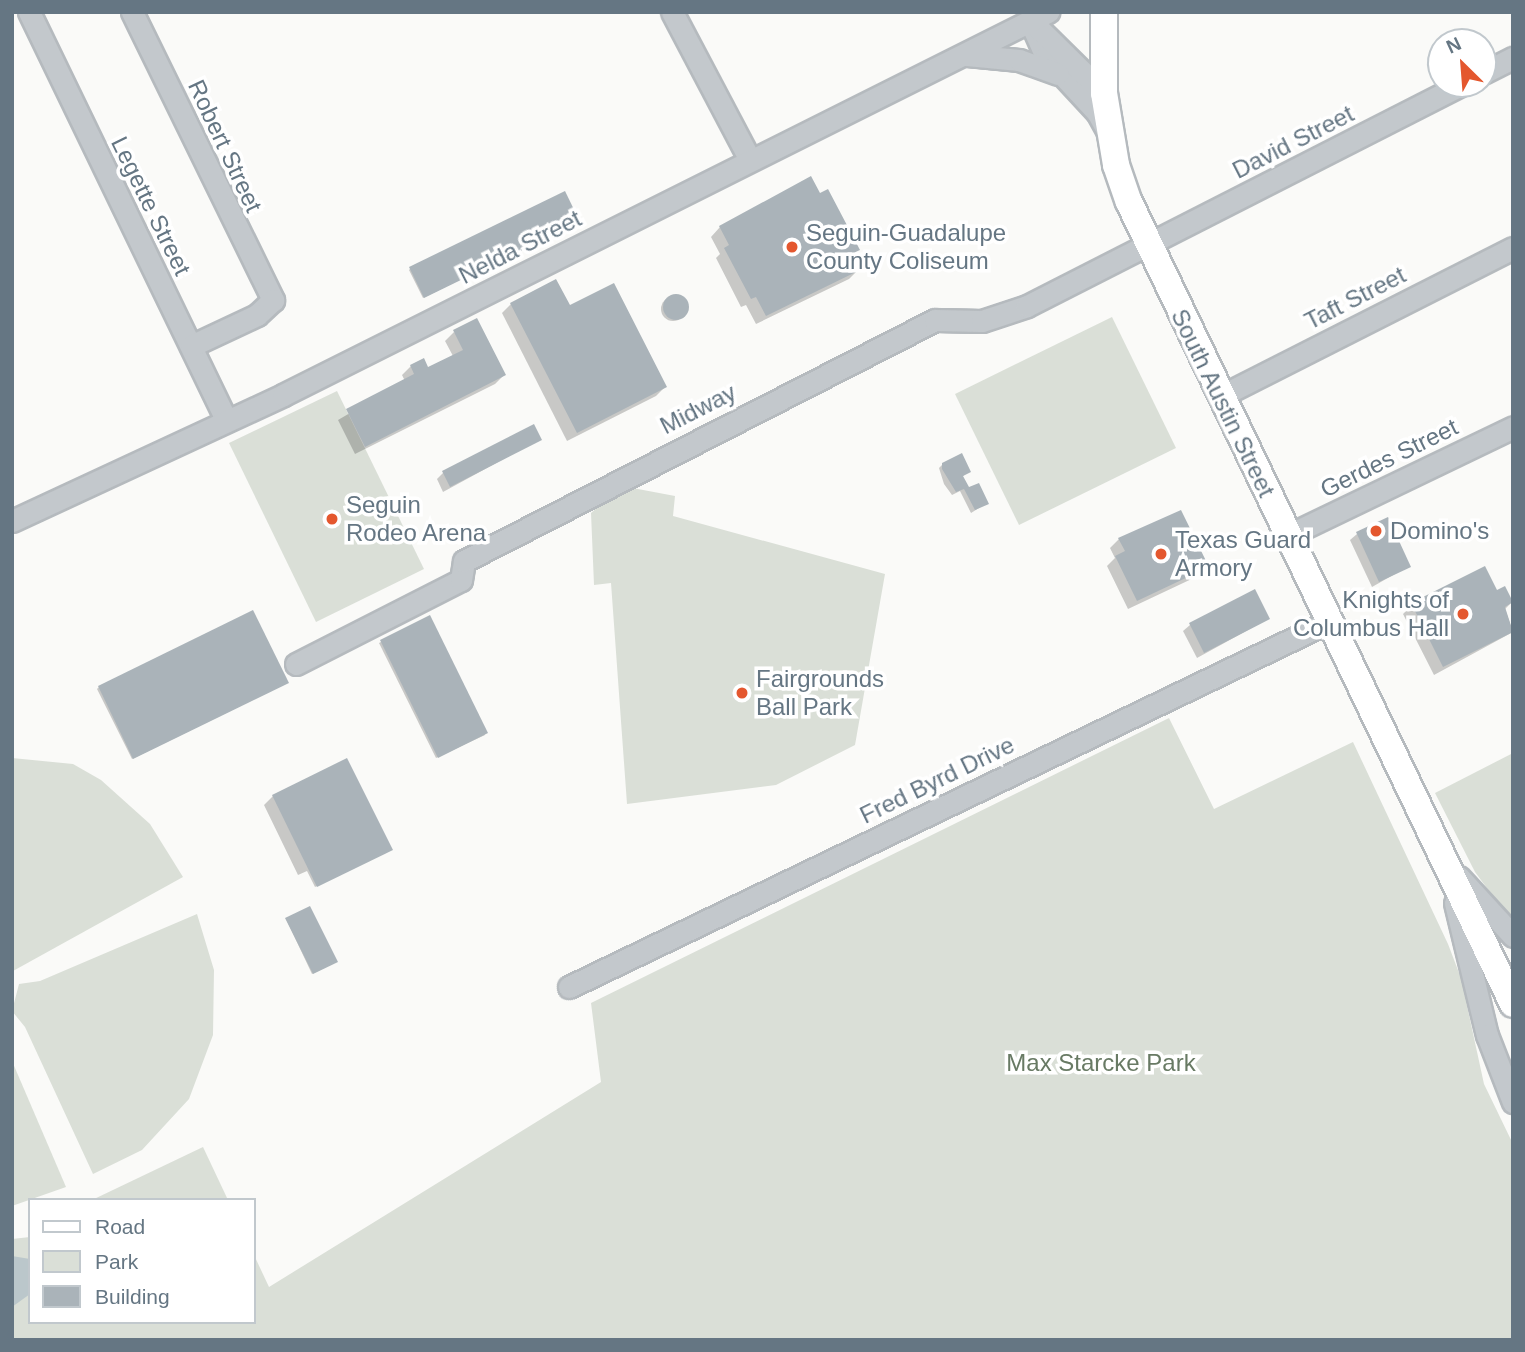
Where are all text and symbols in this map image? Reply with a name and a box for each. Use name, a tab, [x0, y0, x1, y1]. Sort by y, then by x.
north arrow	[1427, 28, 1497, 98]
text: N	[1443, 33, 1464, 58]
street label: Robert Street	[182, 75, 268, 217]
street label: David Street	[1228, 99, 1358, 185]
street label: Legette Street	[105, 132, 197, 280]
street label: Nelda Street	[454, 204, 586, 290]
place label: Seguin-Guadalupe County Coliseum	[806, 219, 1006, 275]
marker: Seguin-Guadalupe County Coliseum	[784, 239, 800, 255]
street label: Taft Street	[1300, 260, 1410, 336]
street label: South Austin Street	[1165, 304, 1281, 502]
street label: Midway	[655, 378, 741, 440]
street label: Gerdes Street	[1316, 412, 1462, 504]
place label: Seguin Rodeo Arena	[346, 491, 487, 547]
marker: Seguin Rodeo Arena	[324, 511, 340, 527]
place label: Domino's	[1390, 517, 1489, 545]
marker: Domino's	[1368, 523, 1384, 539]
place label: Texas Guard Armory	[1175, 526, 1311, 582]
marker: Texas Guard Armory	[1153, 546, 1169, 562]
place label: Knights of Columbus Hall	[1293, 586, 1449, 642]
marker: Knights of Columbus Hall	[1455, 606, 1471, 622]
place label: Fairgrounds Ball Park	[756, 665, 884, 721]
marker: Fairgrounds Ball Park	[734, 685, 750, 701]
street label: Fred Byrd Drive	[855, 730, 1019, 830]
park label: Max Starcke Park	[1006, 1049, 1196, 1077]
legend	[28, 1198, 256, 1324]
text: Road	[95, 1215, 145, 1238]
text: Park	[95, 1250, 138, 1273]
text: Building	[95, 1285, 170, 1308]

